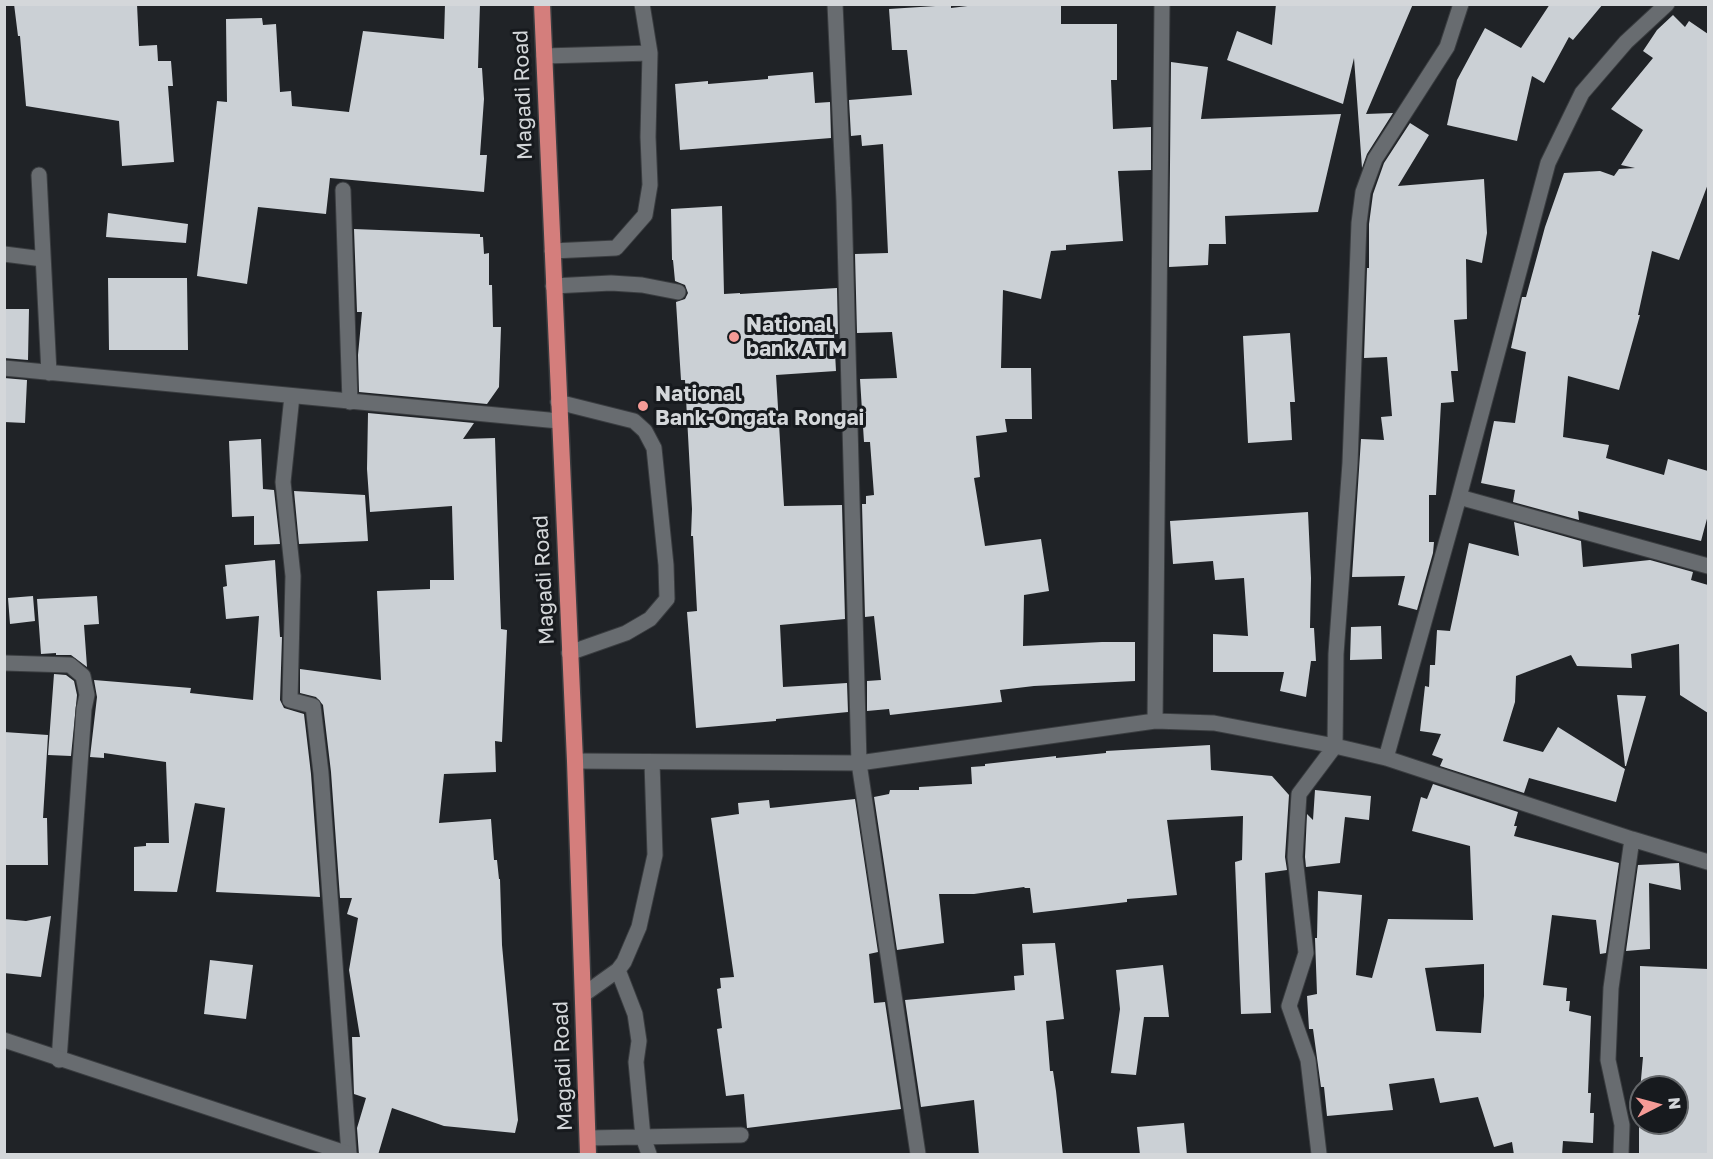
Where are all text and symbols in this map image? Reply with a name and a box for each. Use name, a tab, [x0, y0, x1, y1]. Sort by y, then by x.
street label: Magadi Road	[508, 30, 538, 160]
place label: National bank ATM	[746, 312, 847, 362]
marker: National bank ATM	[727, 330, 741, 344]
place label: National Bank-Ongata Rongai	[655, 381, 864, 431]
marker: National Bank-Ongata Rongai	[636, 399, 650, 413]
street label: Magadi Road	[528, 514, 560, 646]
street label: Magadi Road	[548, 1001, 578, 1131]
north arrow	[1629, 1075, 1689, 1135]
text: N	[1664, 1096, 1685, 1110]

